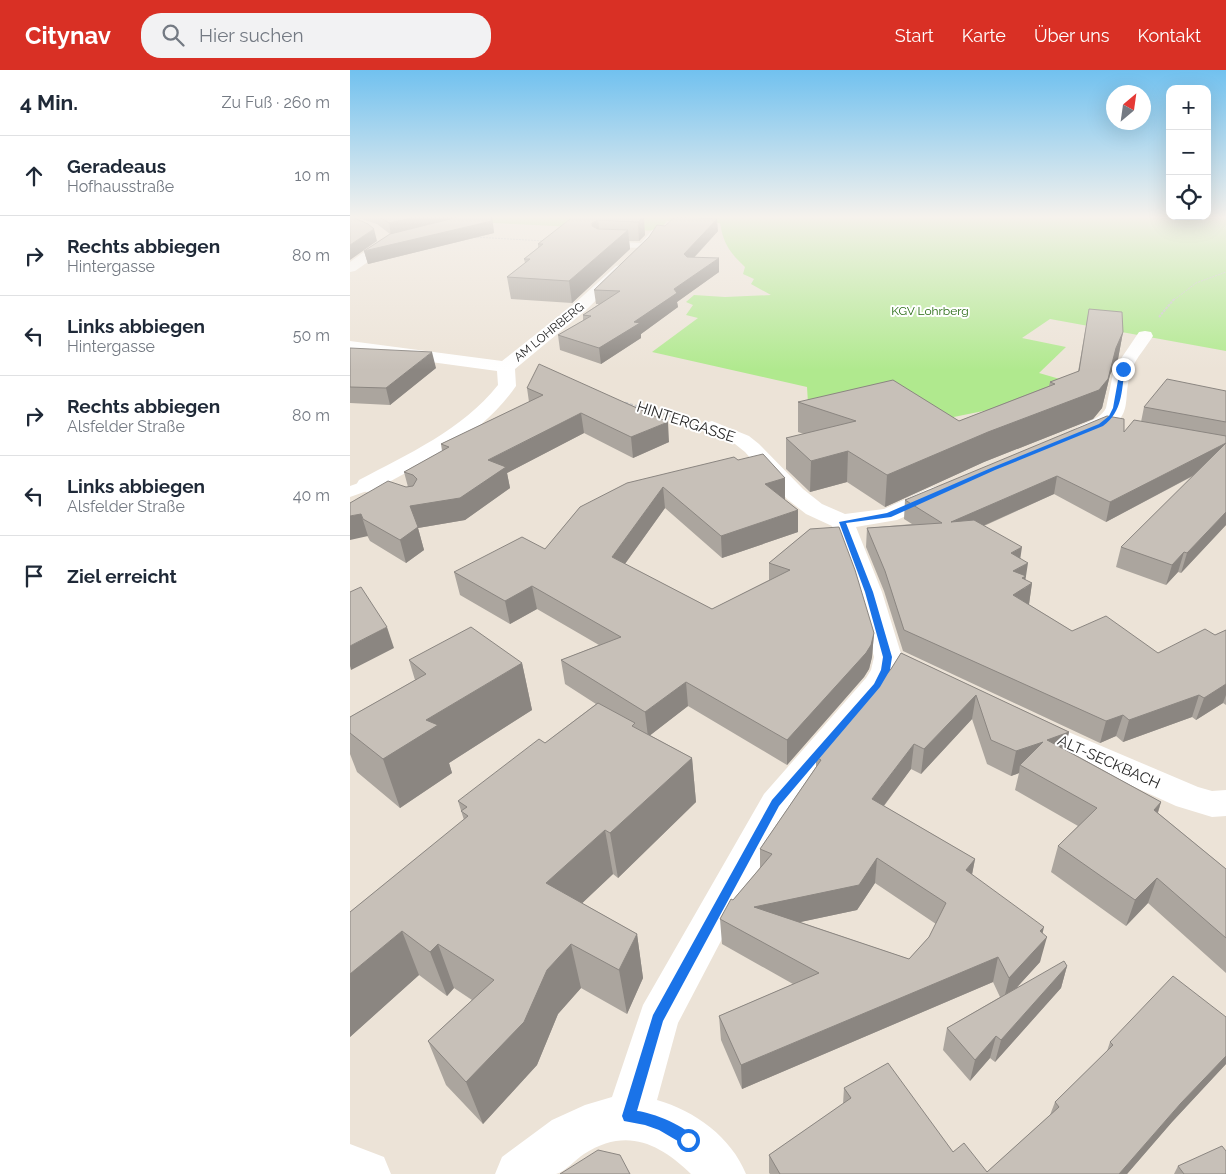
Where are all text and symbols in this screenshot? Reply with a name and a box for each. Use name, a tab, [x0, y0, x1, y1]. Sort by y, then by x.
search box	[141, 13, 491, 58]
text: Citynav	[25, 21, 111, 50]
icon: search	[159, 21, 187, 49]
text: Hier suchen	[199, 24, 304, 46]
text: Start	[895, 25, 934, 46]
text: Karte	[962, 25, 1006, 46]
text: Über uns	[1034, 25, 1109, 46]
text: Kontakt	[1137, 25, 1201, 46]
north arrow	[1106, 85, 1151, 130]
map controls	[1166, 85, 1211, 220]
button: +	[1166, 85, 1211, 130]
text: 4 Min.	[20, 90, 78, 115]
text: Zu Fuß · 260 m	[222, 93, 330, 112]
button: −	[1166, 130, 1211, 175]
text: Geradeaus	[67, 155, 166, 177]
icon: ahead	[20, 162, 48, 190]
text: 10 m	[295, 166, 330, 185]
button: locate	[1166, 175, 1211, 220]
text: Hofhausstraße	[67, 177, 174, 196]
text: Rechts abbiegen	[67, 235, 220, 257]
icon: right	[20, 242, 48, 270]
text: 80 m	[292, 246, 330, 265]
text: Hintergasse	[67, 257, 155, 276]
street label: AM LOHRBERG	[511, 300, 587, 364]
park label: KGV Lohrberg	[891, 304, 969, 318]
text: Links abbiegen	[67, 315, 205, 337]
icon: left	[20, 322, 48, 350]
text: 50 m	[293, 326, 330, 345]
text: Hintergasse	[67, 337, 155, 356]
route end	[1112, 358, 1135, 381]
text: Rechts abbiegen	[67, 395, 220, 417]
street label: HINTERGASSE	[634, 398, 738, 446]
icon: right	[20, 402, 48, 430]
text: 80 m	[292, 406, 330, 425]
text: Alsfelder Straße	[67, 417, 185, 436]
text: Links abbiegen	[67, 475, 205, 497]
icon: left	[20, 482, 48, 510]
text: 40 m	[293, 486, 330, 505]
text: Alsfelder Straße	[67, 497, 185, 516]
icon: arrive	[20, 562, 48, 590]
text: Ziel erreicht	[67, 565, 177, 587]
street label: ALT-SECKBACH	[1055, 731, 1163, 793]
route start	[677, 1129, 700, 1152]

